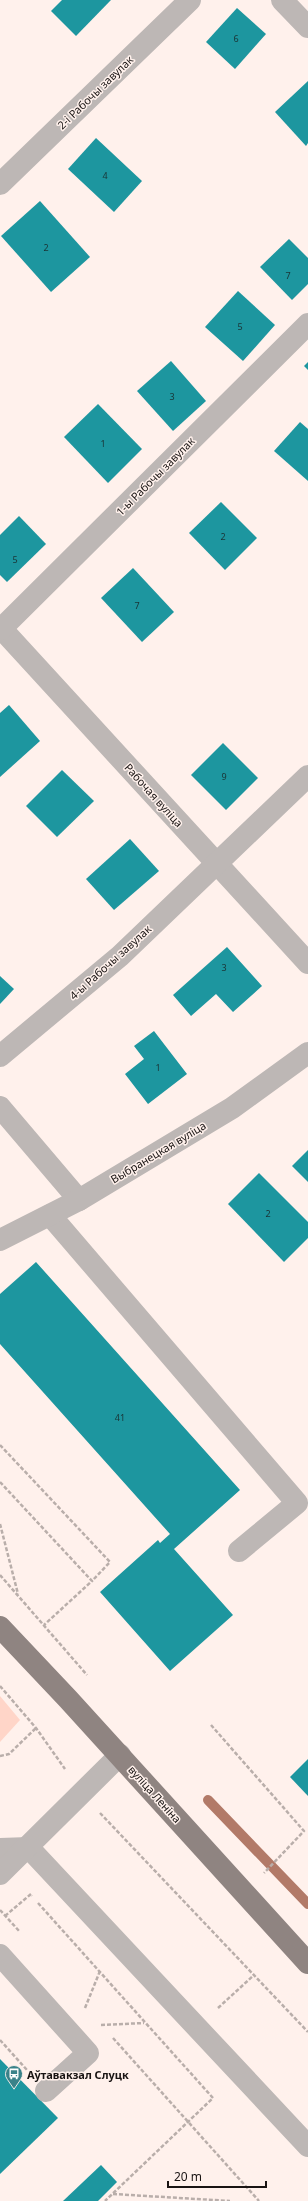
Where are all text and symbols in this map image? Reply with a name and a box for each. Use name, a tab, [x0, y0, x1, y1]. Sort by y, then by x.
house number: 6	[233, 32, 239, 45]
street label: 2-і Рабочы завулак	[54, 52, 136, 132]
house number: 4	[102, 169, 108, 182]
house number: 2	[43, 241, 49, 254]
house number: 7	[285, 269, 291, 282]
house number: 5	[237, 320, 243, 333]
house number: 3	[169, 390, 175, 403]
street label: 1-ы Рабочы завулак	[112, 433, 198, 519]
house number: 1	[100, 437, 106, 450]
house number: 2	[220, 530, 226, 543]
house number: 5	[12, 553, 18, 566]
house number: 7	[134, 599, 140, 612]
street label: Рабочая вуліца	[121, 760, 187, 830]
house number: 9	[221, 770, 227, 783]
street label: 4-ы Рабочы завулак	[66, 921, 154, 1003]
house number: 3	[221, 961, 227, 974]
house number: 1	[155, 1061, 161, 1074]
street label: Выбранецкая вуліца	[108, 1118, 208, 1186]
house number: 2	[265, 1207, 271, 1220]
house number: 41	[115, 1411, 125, 1424]
street label: вуліца Леніна	[125, 1762, 185, 1826]
bus stop icon: Аўтавакзал Слуцк	[4, 2064, 24, 2089]
place label: Аўтавакзал Слуцк	[27, 2067, 129, 2082]
scale bar	[168, 2163, 266, 2189]
text: 20 m	[174, 2168, 202, 2185]

